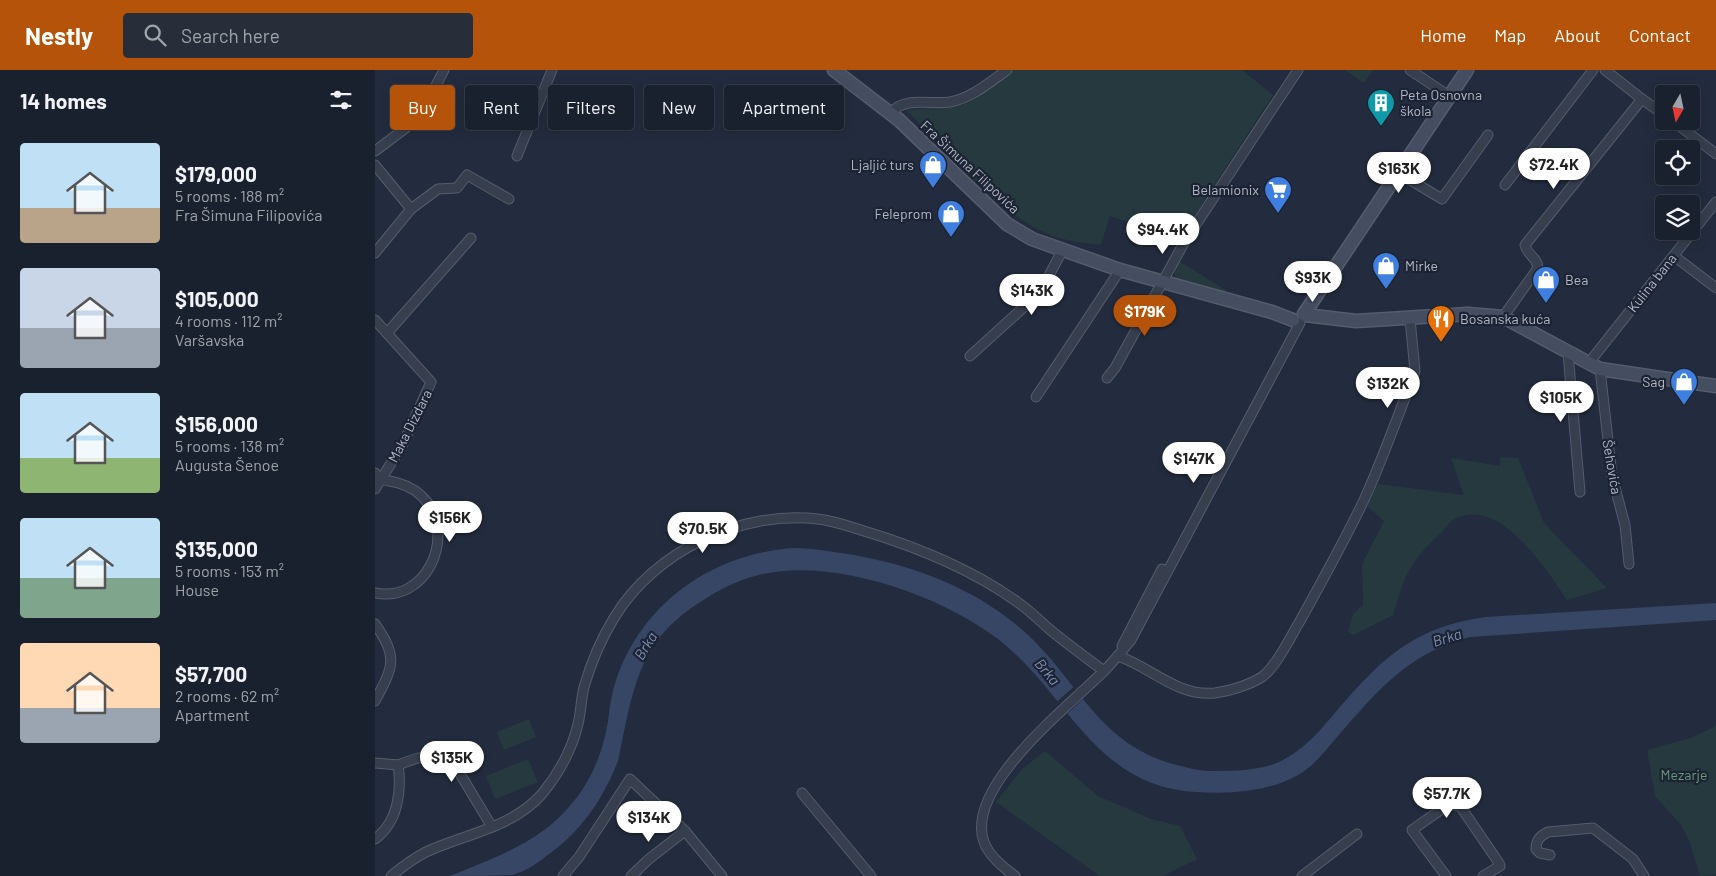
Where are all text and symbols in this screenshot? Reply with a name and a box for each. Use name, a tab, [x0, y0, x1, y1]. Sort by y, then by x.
search box	[123, 13, 473, 58]
text: Nestly	[25, 21, 93, 50]
icon: search	[141, 21, 169, 49]
text: Search here	[181, 24, 280, 47]
text: Home	[1420, 24, 1466, 46]
text: Map	[1494, 24, 1526, 46]
text: About	[1554, 24, 1601, 46]
text: Contact	[1629, 24, 1691, 46]
chip: Buy	[390, 85, 455, 130]
chip: Rent	[465, 85, 538, 130]
chip: Filters	[548, 85, 634, 130]
chip: New	[644, 85, 714, 130]
chip: Apartment	[724, 85, 844, 130]
north arrow	[1655, 85, 1700, 130]
map controls	[1655, 85, 1700, 240]
icon: filters	[327, 86, 355, 114]
place label: Peta Osnovna škola	[1400, 86, 1482, 119]
text: 14 homes	[20, 88, 107, 113]
building icon: Peta Osnovna škola	[1366, 88, 1396, 127]
street label: Fra Šimuna Filipovića	[917, 116, 1023, 217]
button: locate	[1655, 140, 1700, 185]
pin: $72.4K	[1513, 148, 1595, 190]
shop icon: Ljaljić turs	[918, 150, 948, 189]
pin: $163K	[1364, 152, 1434, 194]
text: $72.4K	[1529, 154, 1579, 173]
place label: Ljaljić turs	[851, 156, 914, 173]
text: $163K	[1378, 158, 1420, 177]
text: $179,000	[175, 161, 257, 186]
icon: home	[60, 163, 120, 223]
supermarket icon: Belamionix	[1263, 175, 1293, 214]
place label: Belamionix	[1192, 181, 1259, 198]
text: 5 rooms · 188 m²	[175, 186, 284, 205]
button: layers	[1655, 195, 1700, 240]
shop icon: Feleprom	[936, 199, 966, 238]
text: Fra Šimuna Filipovića	[175, 205, 323, 224]
place label: Feleprom	[875, 205, 932, 222]
pin: $94.4K	[1122, 212, 1204, 255]
text: $94.4K	[1137, 219, 1189, 238]
street label: Kulina bana	[1623, 250, 1680, 315]
shop icon: Mirke	[1371, 251, 1401, 290]
place label: Mirke	[1405, 257, 1438, 274]
pin: $93K	[1283, 260, 1343, 303]
shop icon: Bea	[1531, 265, 1561, 304]
text: $93K	[1295, 267, 1331, 286]
place label: Bea	[1565, 271, 1588, 288]
pin: $143K	[997, 274, 1067, 316]
text: $143K	[1010, 280, 1054, 299]
text: $105,000	[175, 286, 259, 311]
icon: home	[60, 288, 120, 348]
pin: $179K	[1110, 294, 1180, 337]
text: $179K	[1124, 301, 1166, 320]
restaurant icon: Bosanska kuća	[1426, 304, 1456, 343]
place label: Bosanska kuća	[1460, 310, 1550, 327]
text: 4 rooms · 112 m²	[175, 311, 282, 330]
text: Varšavska	[175, 330, 244, 349]
pin: $132K	[1353, 366, 1423, 409]
shop icon: Sag	[1669, 367, 1699, 406]
text: $132K	[1367, 373, 1409, 392]
place label: Sag	[1642, 373, 1665, 390]
pin: $105K	[1526, 380, 1596, 423]
street label: Maka Dizdara	[384, 387, 435, 465]
text: $105K	[1540, 387, 1582, 406]
text: $156,000	[175, 411, 258, 436]
icon: home	[60, 413, 120, 473]
text: 5 rooms · 138 m²	[175, 436, 284, 455]
street label: Šehovića	[1599, 438, 1626, 496]
pin: $147K	[1159, 442, 1229, 484]
text: $147K	[1173, 448, 1215, 467]
text: Augusta Šenoe	[175, 455, 279, 474]
pin: $156K	[415, 500, 485, 543]
text: $156K	[429, 507, 471, 526]
pin: $70.5K	[662, 512, 744, 554]
text: $70.5K	[678, 518, 728, 537]
text: $135,000	[175, 536, 258, 561]
icon: home	[60, 538, 120, 598]
text: 5 rooms · 153 m²	[175, 561, 284, 580]
text: House	[175, 580, 219, 599]
water label: Brka	[1430, 624, 1463, 650]
water label: Brka	[630, 628, 661, 663]
water label: Brka	[1031, 654, 1064, 688]
text: $57,700	[175, 661, 247, 686]
icon: home	[60, 663, 120, 723]
text: 2 rooms · 62 m²	[175, 686, 279, 705]
text: Apartment	[175, 705, 250, 724]
pin: $135K	[417, 740, 487, 783]
text: $135K	[431, 747, 473, 766]
park label: Mezarje	[1661, 766, 1707, 783]
pin: $57.7K	[1406, 776, 1488, 819]
text: $57.7K	[1424, 783, 1470, 802]
pin: $134K	[614, 800, 684, 843]
text: $134K	[627, 807, 671, 826]

